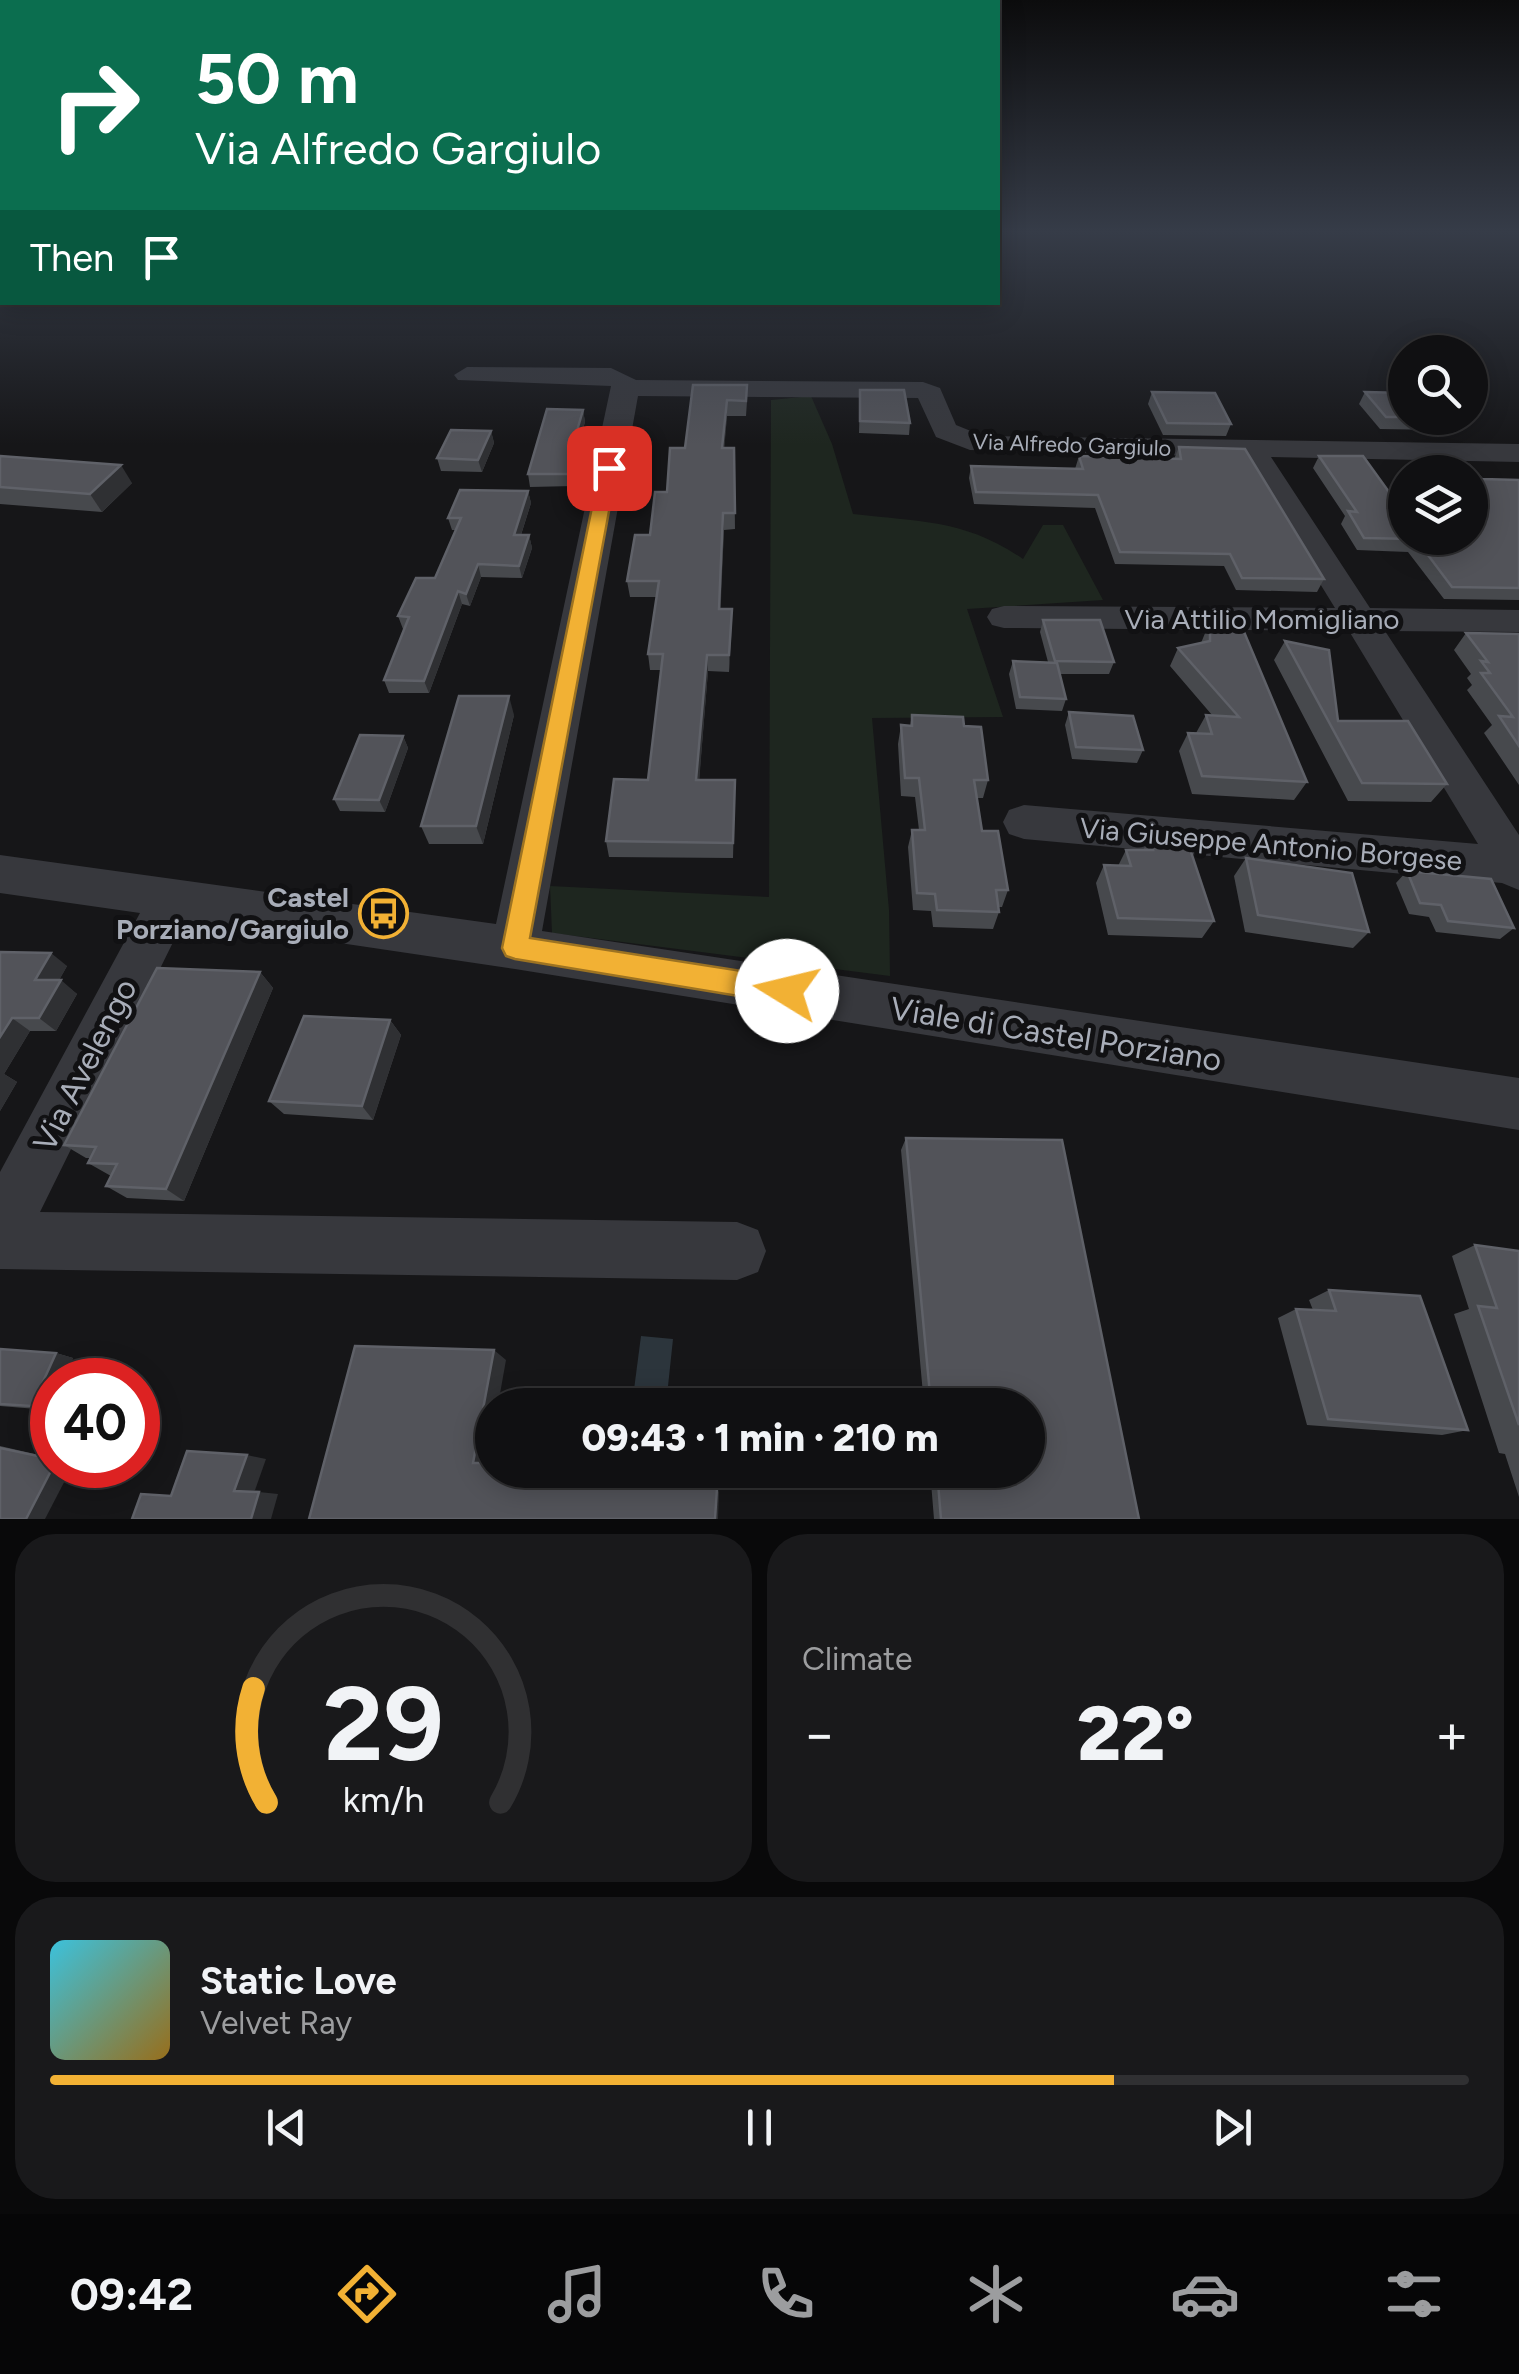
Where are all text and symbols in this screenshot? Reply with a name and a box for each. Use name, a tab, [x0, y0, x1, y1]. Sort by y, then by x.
text: 50 m	[195, 36, 359, 121]
icon: right	[30, 40, 160, 170]
text: Via Alfredo Gargiulo	[195, 121, 601, 175]
icon: arrive	[134, 230, 189, 285]
text: Then	[30, 235, 114, 281]
map controls	[1388, 335, 1488, 555]
button: search	[1388, 335, 1488, 435]
pin	[567, 426, 652, 511]
street label: Via Alfredo Gargiulo	[972, 428, 1172, 462]
icon: arrive	[582, 441, 637, 496]
button: layers	[1388, 455, 1488, 555]
street label: Via Attilio Momigliano	[1124, 602, 1400, 636]
street label: Via Giuseppe Antonio Borgese	[1078, 810, 1464, 878]
place label: Castel Porziano/Gargiulo	[116, 880, 349, 946]
bus stop icon: Castel Porziano/Gargiulo	[358, 887, 410, 939]
position arrow	[735, 939, 839, 1043]
street label: Via Avelengo	[25, 972, 145, 1158]
street label: Viale di Castel Porziano	[888, 989, 1224, 1079]
speed limit sign: 40	[30, 1358, 160, 1488]
text: 09:43 · 1 min · 210 m	[581, 1415, 939, 1461]
text: Climate	[802, 1640, 913, 1678]
text: 29	[323, 1661, 444, 1786]
text: 22°	[1077, 1689, 1194, 1779]
text: −	[802, 1701, 836, 1767]
text: +	[1435, 1701, 1469, 1767]
text: km/h	[343, 1778, 424, 1821]
text: Static Love	[200, 1958, 397, 2004]
text: Velvet Ray	[200, 2004, 352, 2042]
icon: previous	[259, 2100, 314, 2155]
icon: pause	[732, 2100, 787, 2155]
icon: next	[1205, 2100, 1260, 2155]
icon: directions	[332, 2259, 402, 2329]
icon: music	[542, 2259, 612, 2329]
icon: phone	[751, 2259, 821, 2329]
icon: climate	[961, 2259, 1031, 2329]
icon: car	[1170, 2259, 1240, 2329]
icon: filters	[1379, 2259, 1449, 2329]
text: 09:42	[70, 2267, 193, 2321]

